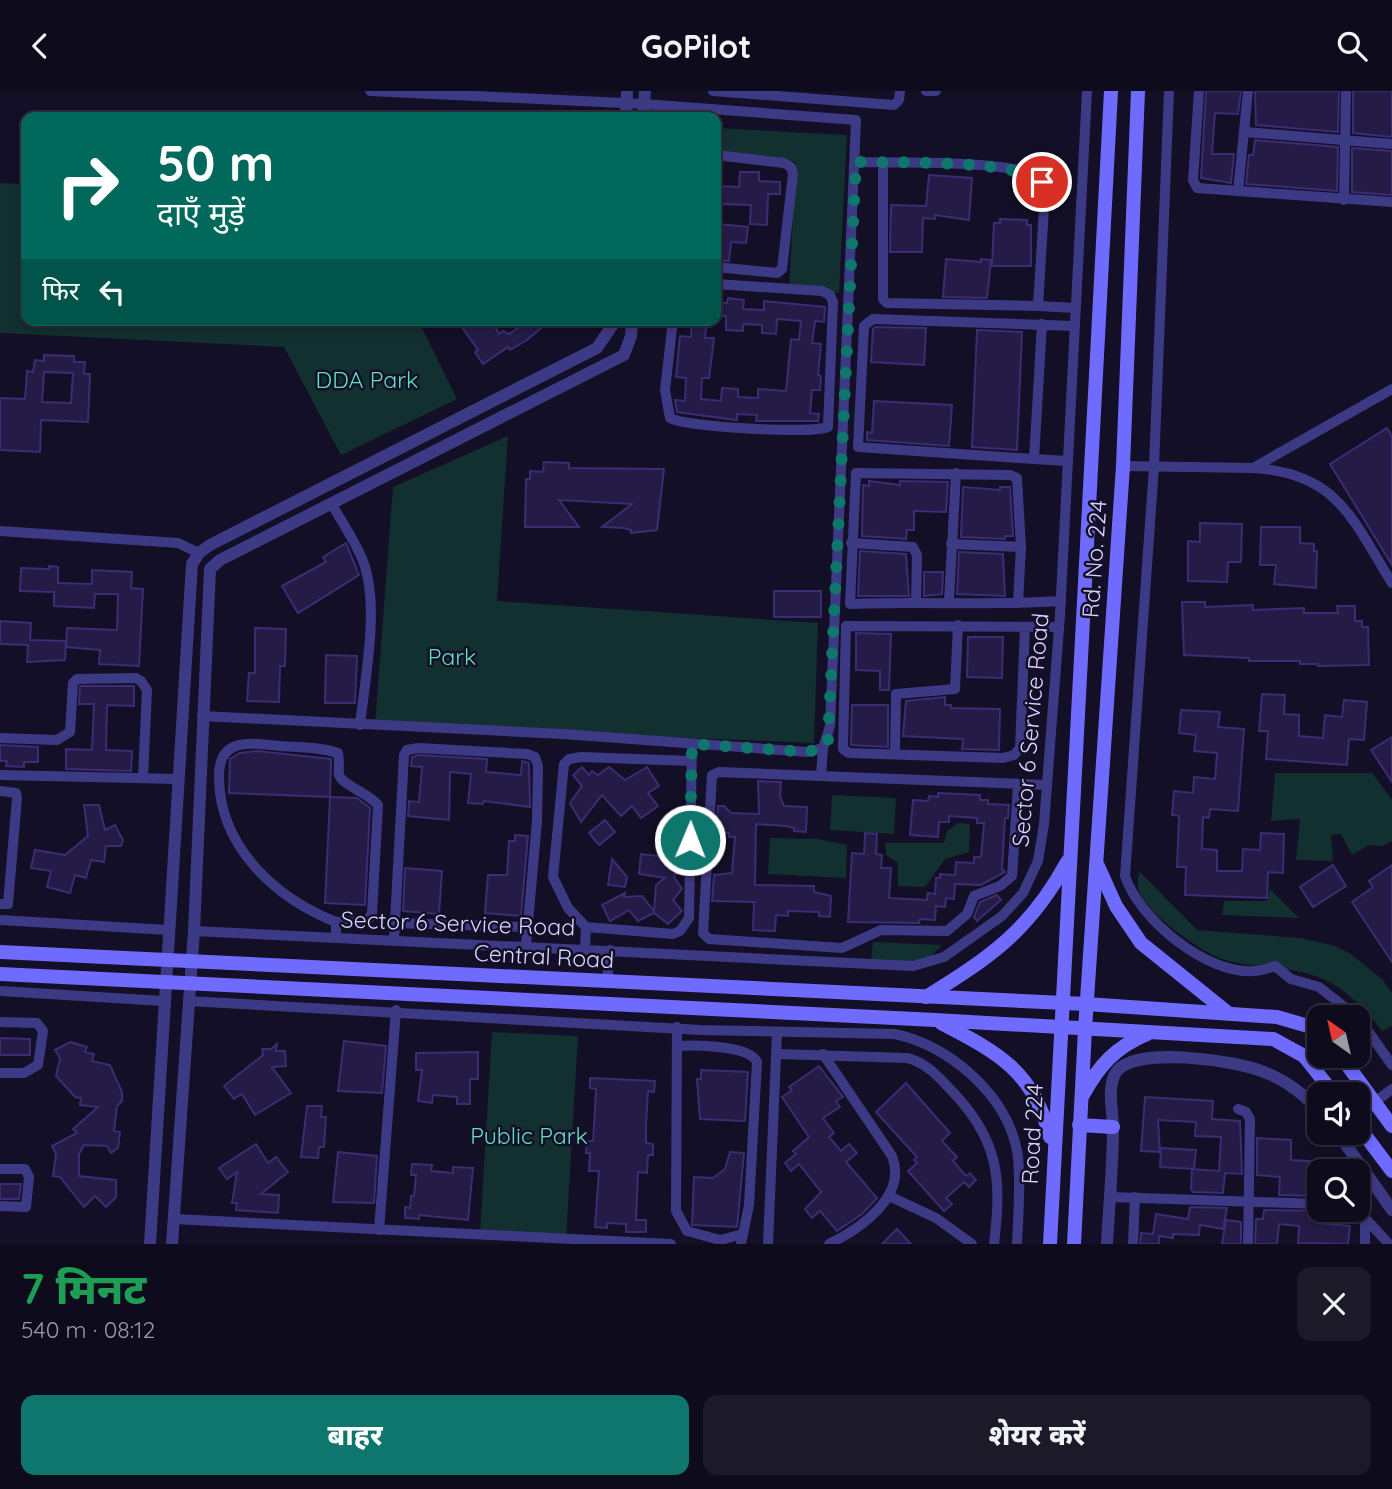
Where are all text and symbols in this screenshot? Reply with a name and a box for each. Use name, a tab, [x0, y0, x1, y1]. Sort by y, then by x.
text: GoPilot	[641, 26, 751, 66]
icon: back	[21, 27, 59, 65]
icon: search	[1333, 27, 1371, 65]
text: 50 m	[157, 132, 274, 193]
icon: right	[42, 140, 133, 231]
pin	[1012, 152, 1072, 212]
icon: arrive	[1023, 163, 1061, 201]
text: दाएँ मुड़ें	[157, 193, 245, 233]
icon: left	[93, 273, 131, 311]
text: फिर	[42, 274, 79, 307]
park label: DDA Park	[316, 365, 418, 394]
street label: Rd. No. 224	[1075, 499, 1113, 619]
street label: Sector 6 Service Road	[1005, 612, 1055, 848]
park label: Park	[428, 642, 476, 671]
position arrow	[653, 803, 727, 877]
street label: Sector 6 Service Road	[340, 904, 576, 942]
street label: Central Road	[473, 938, 615, 974]
north arrow	[1307, 1005, 1370, 1067]
map controls	[1307, 1005, 1370, 1222]
button: sound	[1307, 1082, 1370, 1145]
street label: Road 224	[1015, 1083, 1049, 1185]
park label: Public Park	[470, 1121, 588, 1150]
button: search	[1307, 1159, 1370, 1222]
text: 7 मिनट	[21, 1262, 146, 1315]
button: close	[1297, 1267, 1371, 1341]
text: 540 m · 08:12	[21, 1315, 155, 1344]
button: बाहर	[21, 1395, 689, 1475]
button: शेयर करें	[703, 1395, 1371, 1475]

